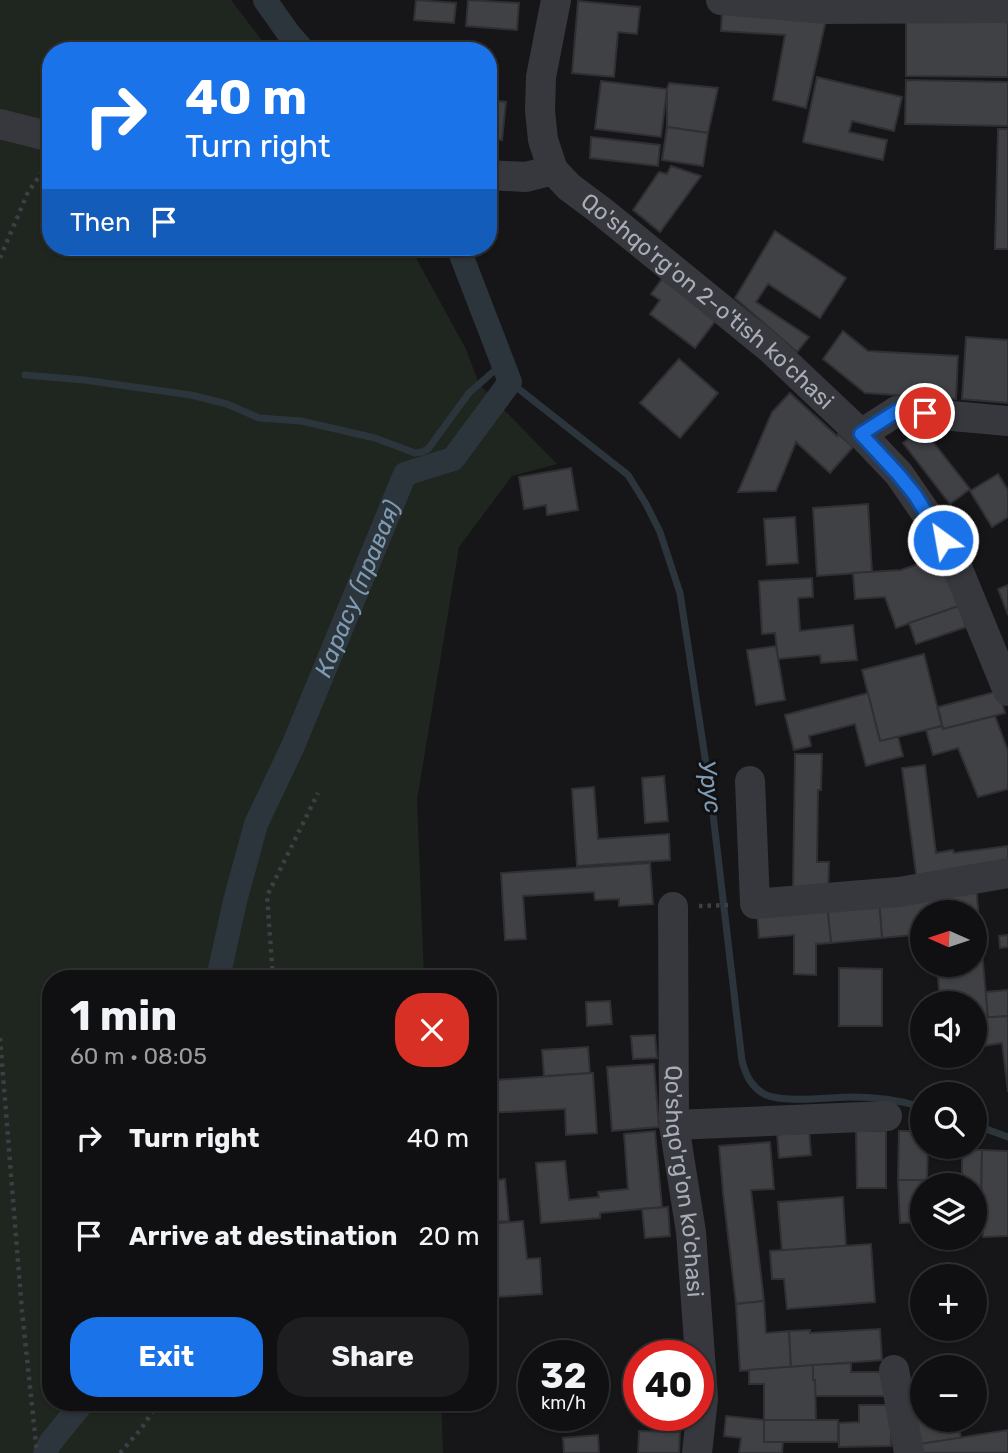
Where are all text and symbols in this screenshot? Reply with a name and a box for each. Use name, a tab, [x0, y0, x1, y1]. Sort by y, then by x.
text: 40 m	[185, 68, 307, 126]
icon: right	[70, 70, 161, 161]
text: Turn right	[185, 127, 330, 165]
street label: Qo'shqo'rg'on 2-o'tish ko'chasi	[576, 187, 840, 415]
icon: arrive	[145, 203, 183, 241]
text: Then	[70, 207, 131, 238]
pin	[895, 383, 955, 443]
icon: arrive	[906, 394, 944, 432]
water label: Карасу (правая)	[309, 496, 407, 681]
position arrow	[906, 503, 980, 577]
water label: Урус	[692, 759, 728, 815]
north arrow	[910, 900, 987, 976]
map controls	[910, 900, 987, 1432]
text: 1 min	[70, 991, 177, 1041]
button: sound	[910, 991, 987, 1068]
button: close	[395, 993, 469, 1067]
text: 60 m · 08:05	[70, 1042, 207, 1070]
street label: Qo'shqo'rg'on ko'chasi	[660, 1065, 710, 1298]
button: search	[910, 1082, 987, 1159]
icon: right	[70, 1119, 108, 1157]
text: Turn right	[129, 1123, 259, 1154]
text: 40 m	[407, 1123, 469, 1154]
button: layers	[910, 1173, 987, 1250]
icon: arrive	[70, 1217, 108, 1255]
text: Arrive at destination	[129, 1221, 397, 1252]
text: 20 m	[418, 1221, 480, 1252]
button: +	[910, 1264, 987, 1341]
button: Exit	[70, 1317, 263, 1397]
button: Share	[277, 1317, 469, 1397]
speed limit sign: 40	[623, 1340, 714, 1431]
text: 32	[541, 1355, 586, 1397]
button: −	[910, 1355, 987, 1432]
text: km/h	[541, 1392, 586, 1414]

